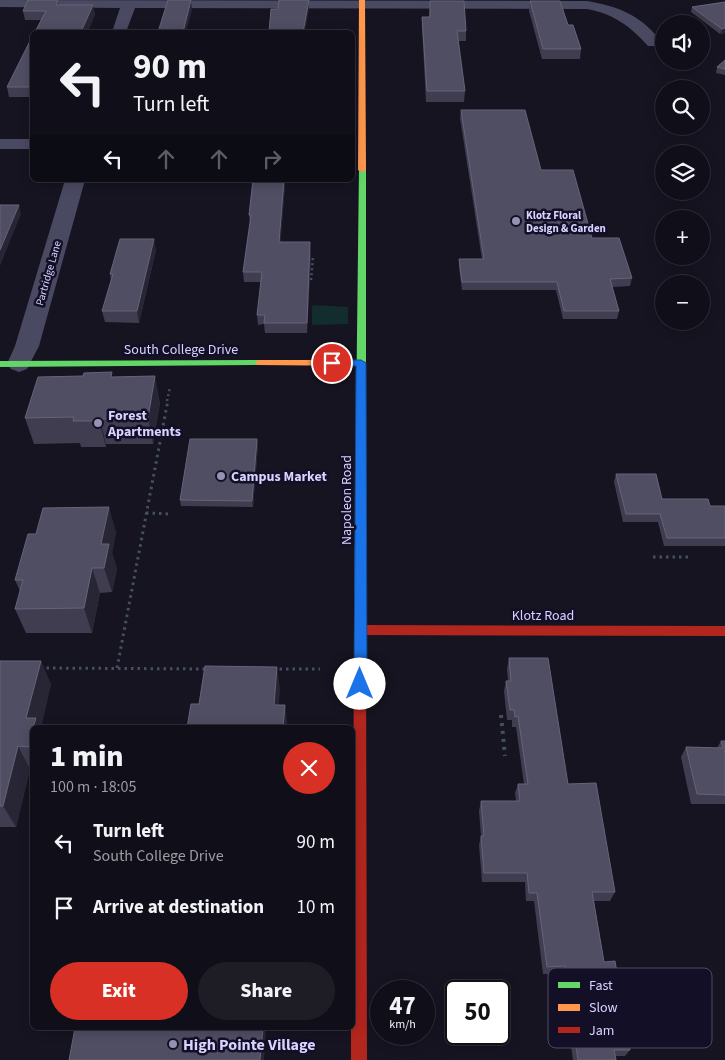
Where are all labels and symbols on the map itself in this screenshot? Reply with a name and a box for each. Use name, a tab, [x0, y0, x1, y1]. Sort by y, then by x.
place label: Klotz Floral Design & Garden	[526, 208, 606, 236]
marker: Klotz Floral Design & Garden	[510, 215, 522, 227]
street label: Partridge Lane	[32, 238, 65, 307]
street label: South College Drive	[124, 340, 238, 360]
pin	[311, 342, 353, 384]
place label: Forest Apartments	[107, 406, 181, 442]
marker: Forest Apartments	[92, 417, 104, 429]
street label: Napoleon Road	[337, 455, 357, 545]
place label: Campus Market	[231, 467, 328, 487]
marker: Campus Market	[215, 470, 227, 482]
street label: Klotz Road	[512, 606, 574, 626]
position arrow	[333, 657, 385, 709]
legend	[548, 968, 712, 1048]
text: Fast	[589, 976, 613, 996]
speed limit sign: 50	[445, 980, 510, 1045]
text: Slow	[589, 998, 618, 1018]
text: Jam	[589, 1021, 614, 1041]
place label: High Pointe Village	[183, 1034, 316, 1056]
marker: High Pointe Village	[167, 1038, 179, 1050]

